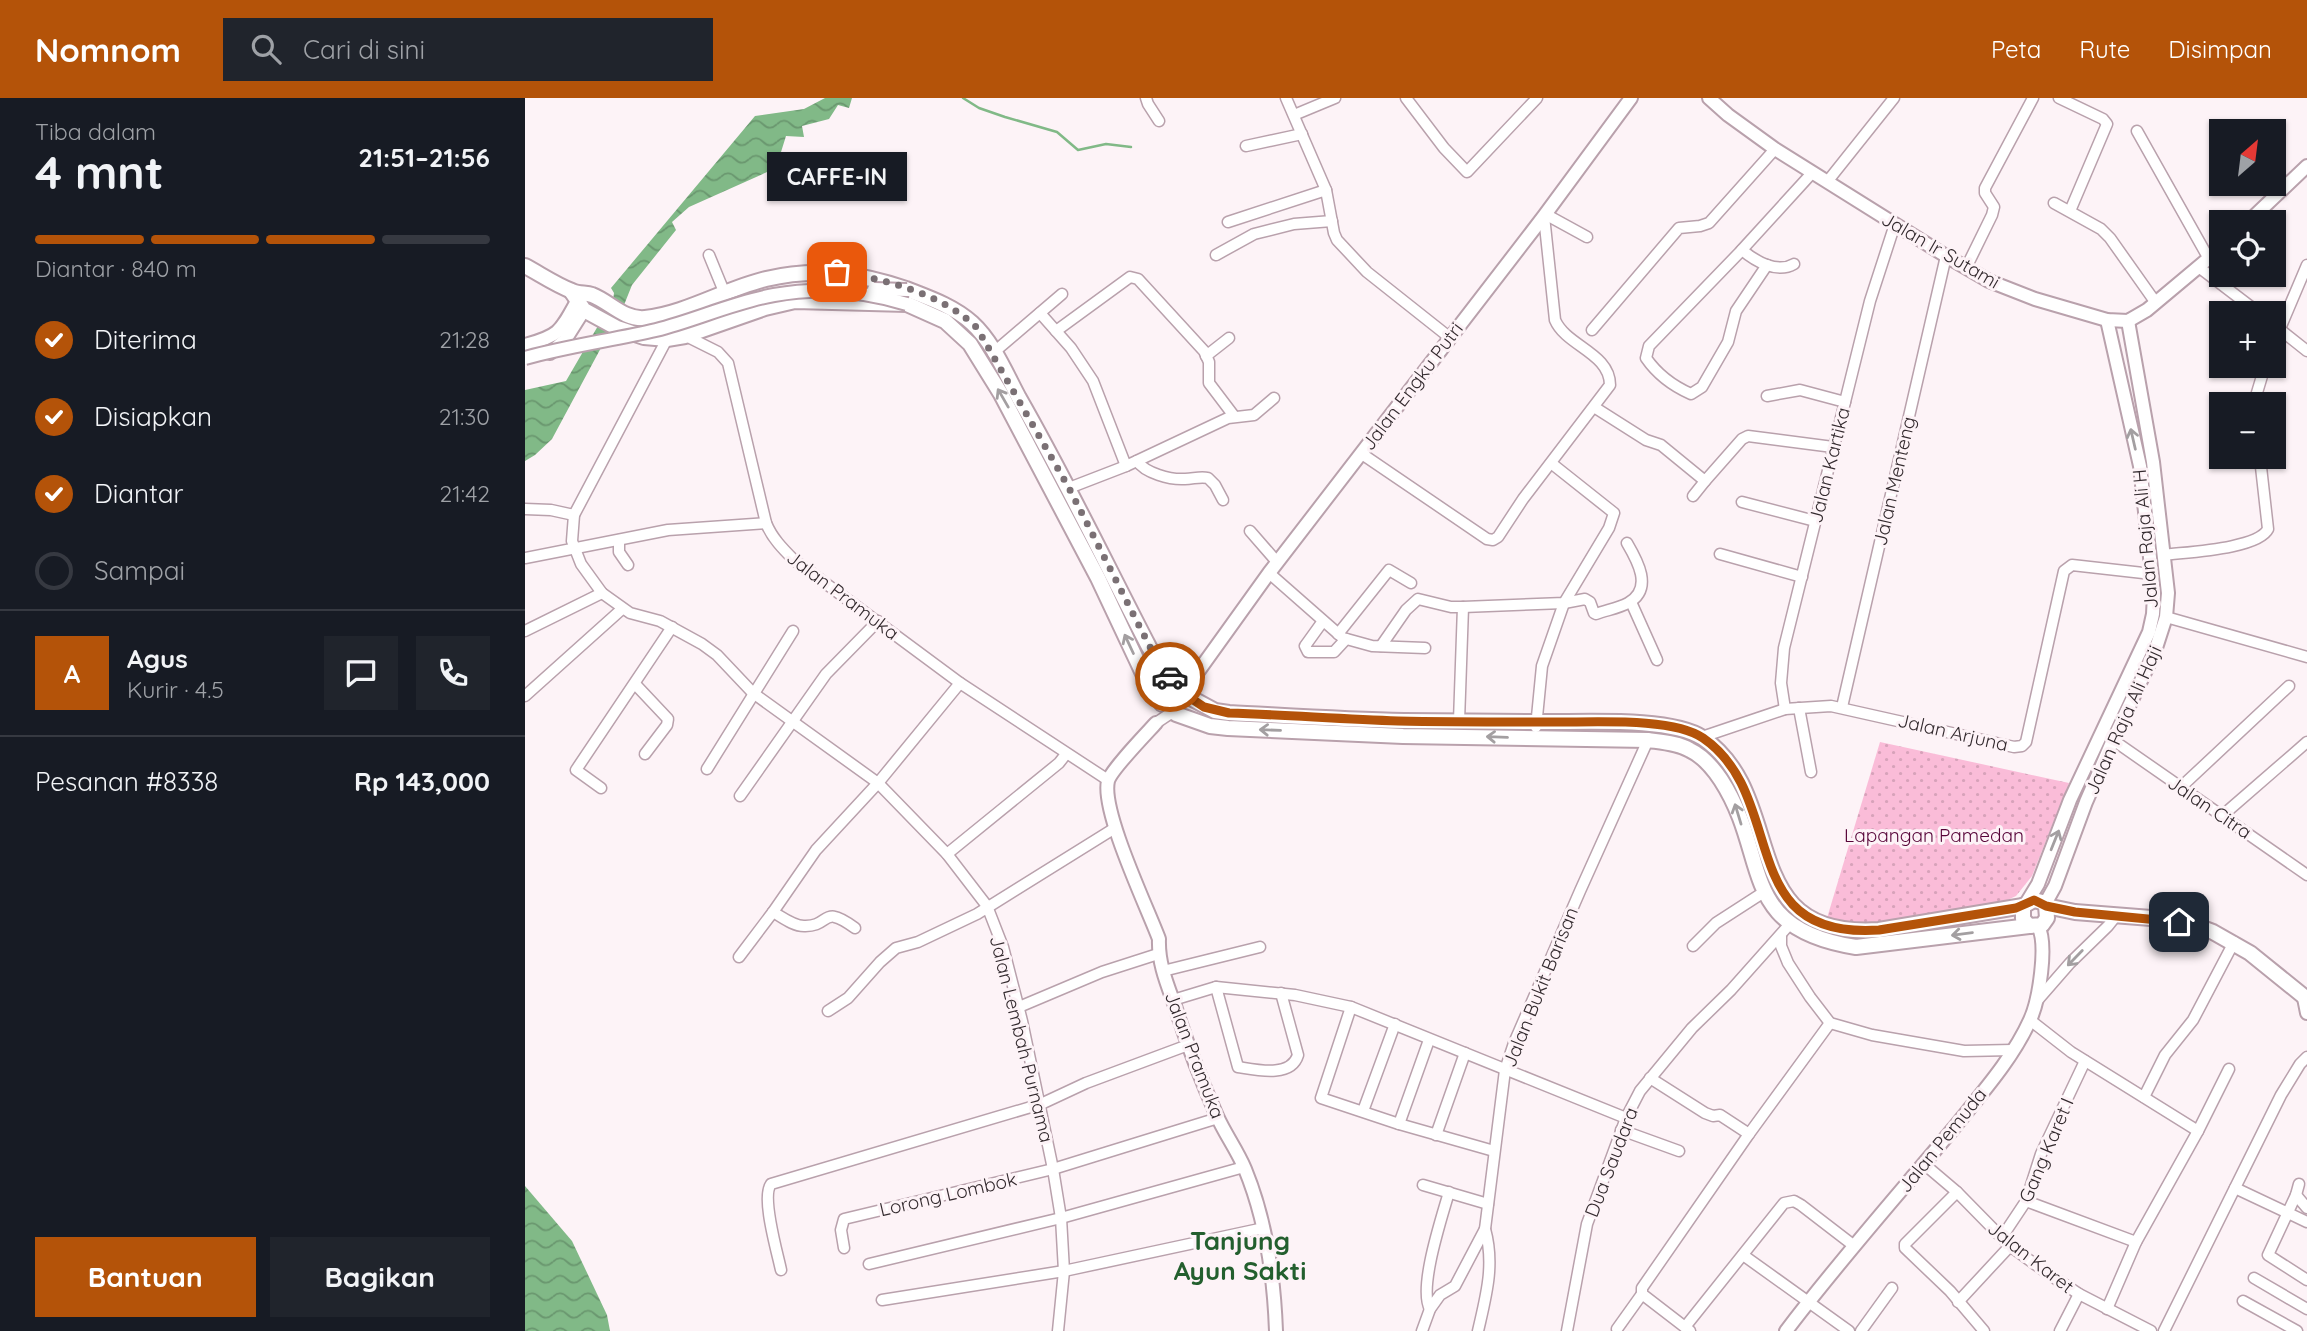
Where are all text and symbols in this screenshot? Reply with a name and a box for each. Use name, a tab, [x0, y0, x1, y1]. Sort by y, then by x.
search box	[223, 18, 713, 81]
text: Nomnom	[35, 29, 181, 70]
icon: search	[247, 30, 285, 68]
text: Cari di sini	[303, 33, 425, 66]
text: Peta	[1991, 34, 2041, 64]
text: Rute	[2079, 34, 2130, 64]
text: Disimpan	[2168, 34, 2272, 64]
text: Tiba dalam	[35, 117, 156, 146]
north arrow	[2209, 119, 2285, 196]
map controls	[2209, 119, 2286, 469]
text: 21:51–21:56	[358, 141, 490, 174]
text: 4 mnt	[35, 143, 164, 201]
callout: CAFFE-IN	[767, 153, 907, 202]
text: CAFFE-IN	[787, 162, 887, 191]
street label: Jalan Ir Sutami	[1878, 206, 2004, 294]
button: locate	[2209, 210, 2286, 287]
pin	[807, 242, 867, 302]
icon: bag	[818, 253, 856, 291]
text: Diantar · 840 m	[35, 254, 197, 283]
button: +	[2209, 301, 2286, 378]
street label: Jalan Engku Putri	[1356, 317, 1468, 455]
icon: check	[35, 321, 73, 359]
text: Diterima	[94, 323, 197, 356]
text: 21:28	[439, 325, 490, 354]
one-way arrow	[996, 389, 1010, 409]
button: −	[2209, 392, 2286, 469]
icon: check	[35, 398, 73, 436]
text: Disiapkan	[94, 400, 212, 433]
text: 21:30	[439, 402, 490, 431]
street label: Jalan Kartika	[1803, 405, 1855, 525]
street label: Jalan Menteng	[1867, 414, 1921, 548]
one-way arrow	[2126, 428, 2140, 451]
street label: Jalan Raja Ali H	[2127, 468, 2163, 610]
icon: check	[35, 475, 73, 513]
text: Diantar	[94, 477, 184, 510]
text: 21:42	[440, 479, 490, 508]
street label: Jalan Pramuka	[782, 545, 904, 645]
text: Sampai	[94, 554, 185, 587]
one-way arrow	[1121, 634, 1135, 655]
button: chat	[324, 636, 398, 710]
button: phone	[416, 636, 490, 710]
text: Agus	[127, 642, 188, 675]
courier	[1135, 642, 1205, 712]
street label: Jalan Raja Ali Haji	[2079, 642, 2167, 798]
text: A	[64, 657, 80, 690]
icon: car	[1151, 658, 1189, 696]
text: Kurir · 4.5	[127, 675, 224, 704]
street label: Jalan Arjuna	[1896, 708, 2010, 756]
one-way arrow	[1259, 724, 1282, 737]
one-way arrow	[1486, 731, 1509, 744]
text: Pesanan #8338	[35, 765, 218, 798]
text: Rp 143,000	[354, 765, 490, 798]
street label: Jalan Citra	[2164, 770, 2256, 844]
one-way arrow	[1731, 803, 1744, 825]
park label: Lapangan Pamedan	[1844, 823, 2024, 847]
one-way arrow	[2049, 830, 2062, 851]
pin	[2149, 892, 2209, 952]
icon: home	[2160, 903, 2198, 941]
street label: Jalan Bukit Barisan	[1497, 904, 1583, 1070]
one-way arrow	[1951, 928, 1974, 941]
street label: Jalan Lembah Purnama	[985, 933, 1059, 1145]
one-way arrow	[2067, 949, 2084, 966]
street label: Jalan Pramuka	[1160, 988, 1230, 1122]
street label: Jalan Pemuda	[1893, 1083, 1991, 1197]
street label: Gang Karet I	[2013, 1094, 2079, 1206]
street label: Dua Saudara	[1579, 1104, 1643, 1220]
street label: Lorong Lombok	[877, 1167, 1019, 1221]
street label: Jalan Karet	[1983, 1216, 2079, 1298]
district label: Tanjung Ayun Sakti	[1174, 1224, 1306, 1287]
button: Bantuan	[35, 1237, 256, 1317]
button: Bagikan	[270, 1237, 490, 1317]

